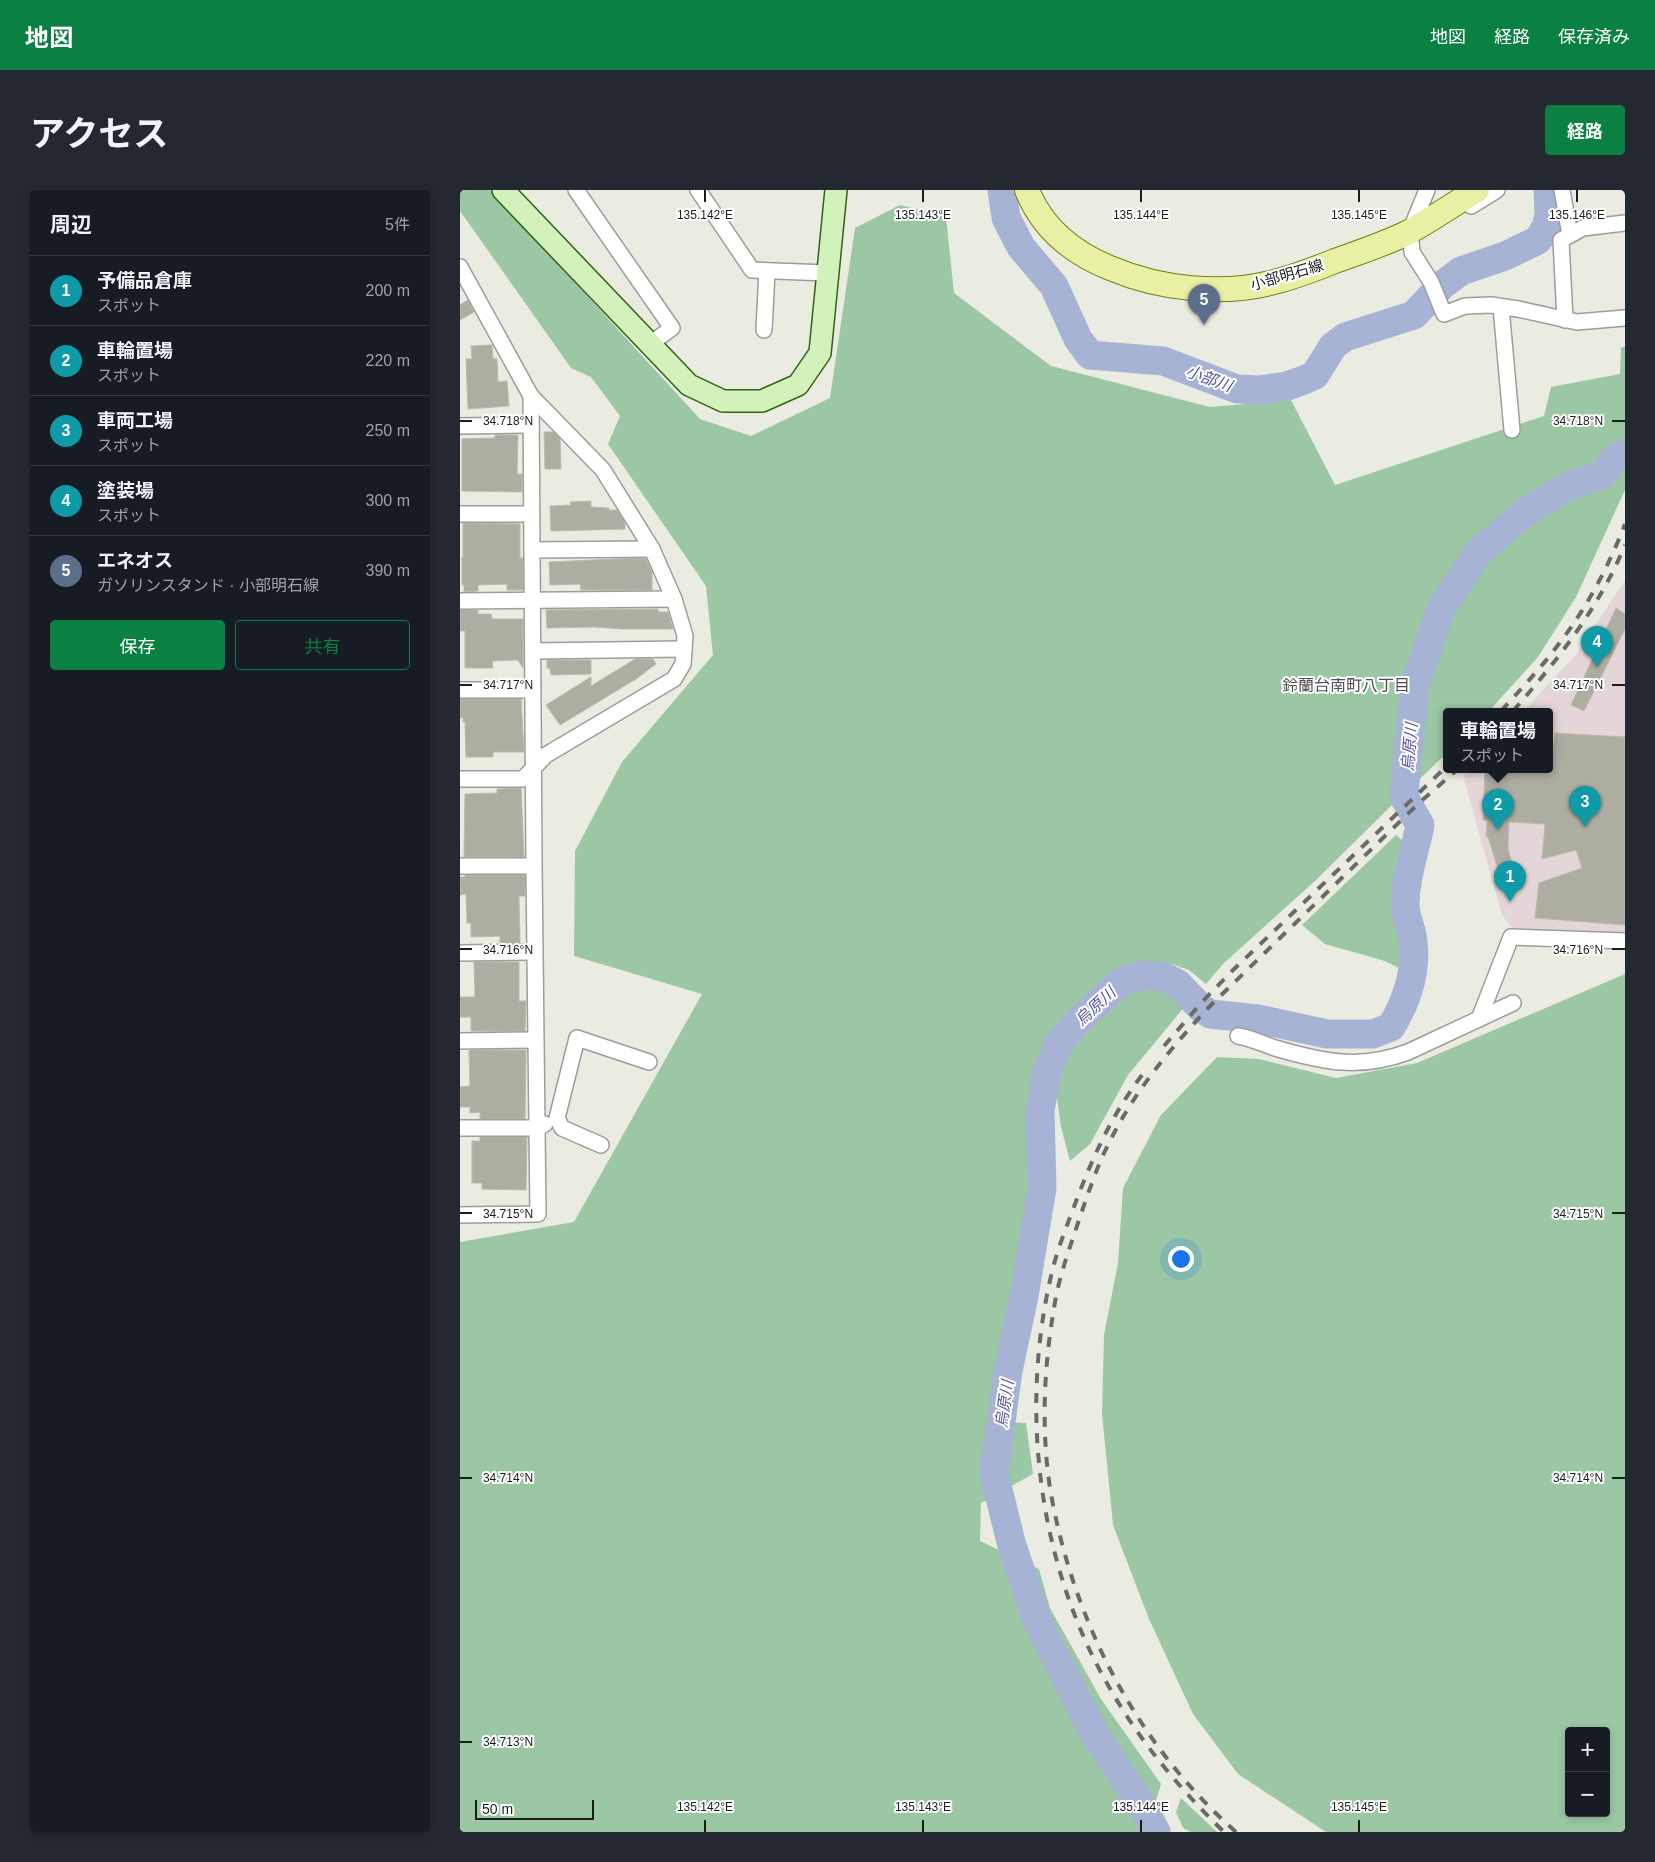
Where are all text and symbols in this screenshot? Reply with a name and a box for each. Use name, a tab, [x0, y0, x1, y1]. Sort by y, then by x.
text: 地図	[25, 24, 73, 51]
text: 地図	[1430, 27, 1466, 47]
text: 経路	[1494, 27, 1530, 47]
text: 保存済み	[1558, 27, 1630, 47]
button: 経路	[1545, 105, 1625, 155]
text: アクセス	[30, 114, 168, 153]
text: 135.142°E	[677, 208, 733, 222]
text: 135.143°E	[895, 208, 951, 222]
text: 135.144°E	[1113, 208, 1169, 222]
text: 135.145°E	[1331, 208, 1387, 222]
text: 135.146°E	[1549, 208, 1605, 222]
text: 周辺	[50, 213, 92, 236]
text: 5件	[385, 216, 410, 233]
street label: 小部明石線	[1248, 256, 1325, 293]
text: 予備品倉庫	[97, 270, 192, 291]
text: 1	[62, 282, 70, 299]
text: 200 m	[366, 282, 410, 299]
pin: 5	[1188, 284, 1220, 325]
text: スポット	[97, 297, 161, 314]
text: 車輪置場	[97, 340, 173, 361]
text: 2	[62, 352, 70, 369]
text: 220 m	[366, 352, 410, 369]
water label: 小部川	[1183, 362, 1236, 395]
text: スポット	[97, 367, 161, 384]
text: 車両工場	[97, 410, 173, 431]
text: 34.718°N	[483, 414, 533, 428]
text: 34.718°N	[1553, 414, 1603, 428]
text: 3	[62, 422, 70, 439]
text: 250 m	[366, 422, 410, 439]
text: スポット	[97, 437, 161, 454]
text: 塗装場	[97, 480, 154, 501]
text: 4	[62, 492, 70, 509]
text: 300 m	[366, 492, 410, 509]
text: スポット	[97, 507, 161, 524]
text: エネオス	[97, 550, 173, 571]
text: 5	[62, 562, 70, 579]
text: 390 m	[366, 562, 410, 579]
text: ガソリンスタンド · 小部明石線	[97, 577, 319, 594]
button: 保存	[50, 620, 225, 670]
button: 共有	[235, 620, 410, 670]
pin: 4	[1581, 626, 1613, 667]
district label: 鈴蘭台南町八丁目	[1282, 677, 1410, 694]
text: 34.717°N	[483, 678, 533, 692]
text: 34.717°N	[1553, 678, 1603, 692]
popup	[1443, 708, 1553, 773]
water label: 烏原川	[1399, 720, 1420, 772]
text: 車輪置場	[1460, 720, 1536, 741]
text: スポット	[1460, 747, 1524, 764]
pin: 3	[1569, 786, 1601, 827]
pin: 2	[1482, 789, 1514, 830]
pin: 1	[1494, 861, 1526, 902]
text: 34.716°N	[483, 943, 533, 957]
text: 34.716°N	[1553, 943, 1603, 957]
water label: 烏原川	[1072, 982, 1120, 1029]
text: 34.715°N	[483, 1207, 533, 1221]
text: 34.715°N	[1553, 1207, 1603, 1221]
your location	[1168, 1246, 1194, 1272]
water label: 烏原川	[993, 1377, 1017, 1429]
text: 34.714°N	[483, 1471, 533, 1485]
text: 34.714°N	[1553, 1471, 1603, 1485]
map controls	[1565, 1727, 1610, 1817]
button: +	[1565, 1727, 1610, 1772]
text: 34.713°N	[483, 1735, 533, 1749]
button: −	[1565, 1772, 1610, 1817]
scale bar	[475, 1797, 594, 1820]
text: 135.142°E	[677, 1800, 733, 1814]
text: 135.143°E	[895, 1800, 951, 1814]
text: 135.144°E	[1113, 1800, 1169, 1814]
text: 135.145°E	[1331, 1800, 1387, 1814]
text: 50 m	[482, 1801, 513, 1817]

